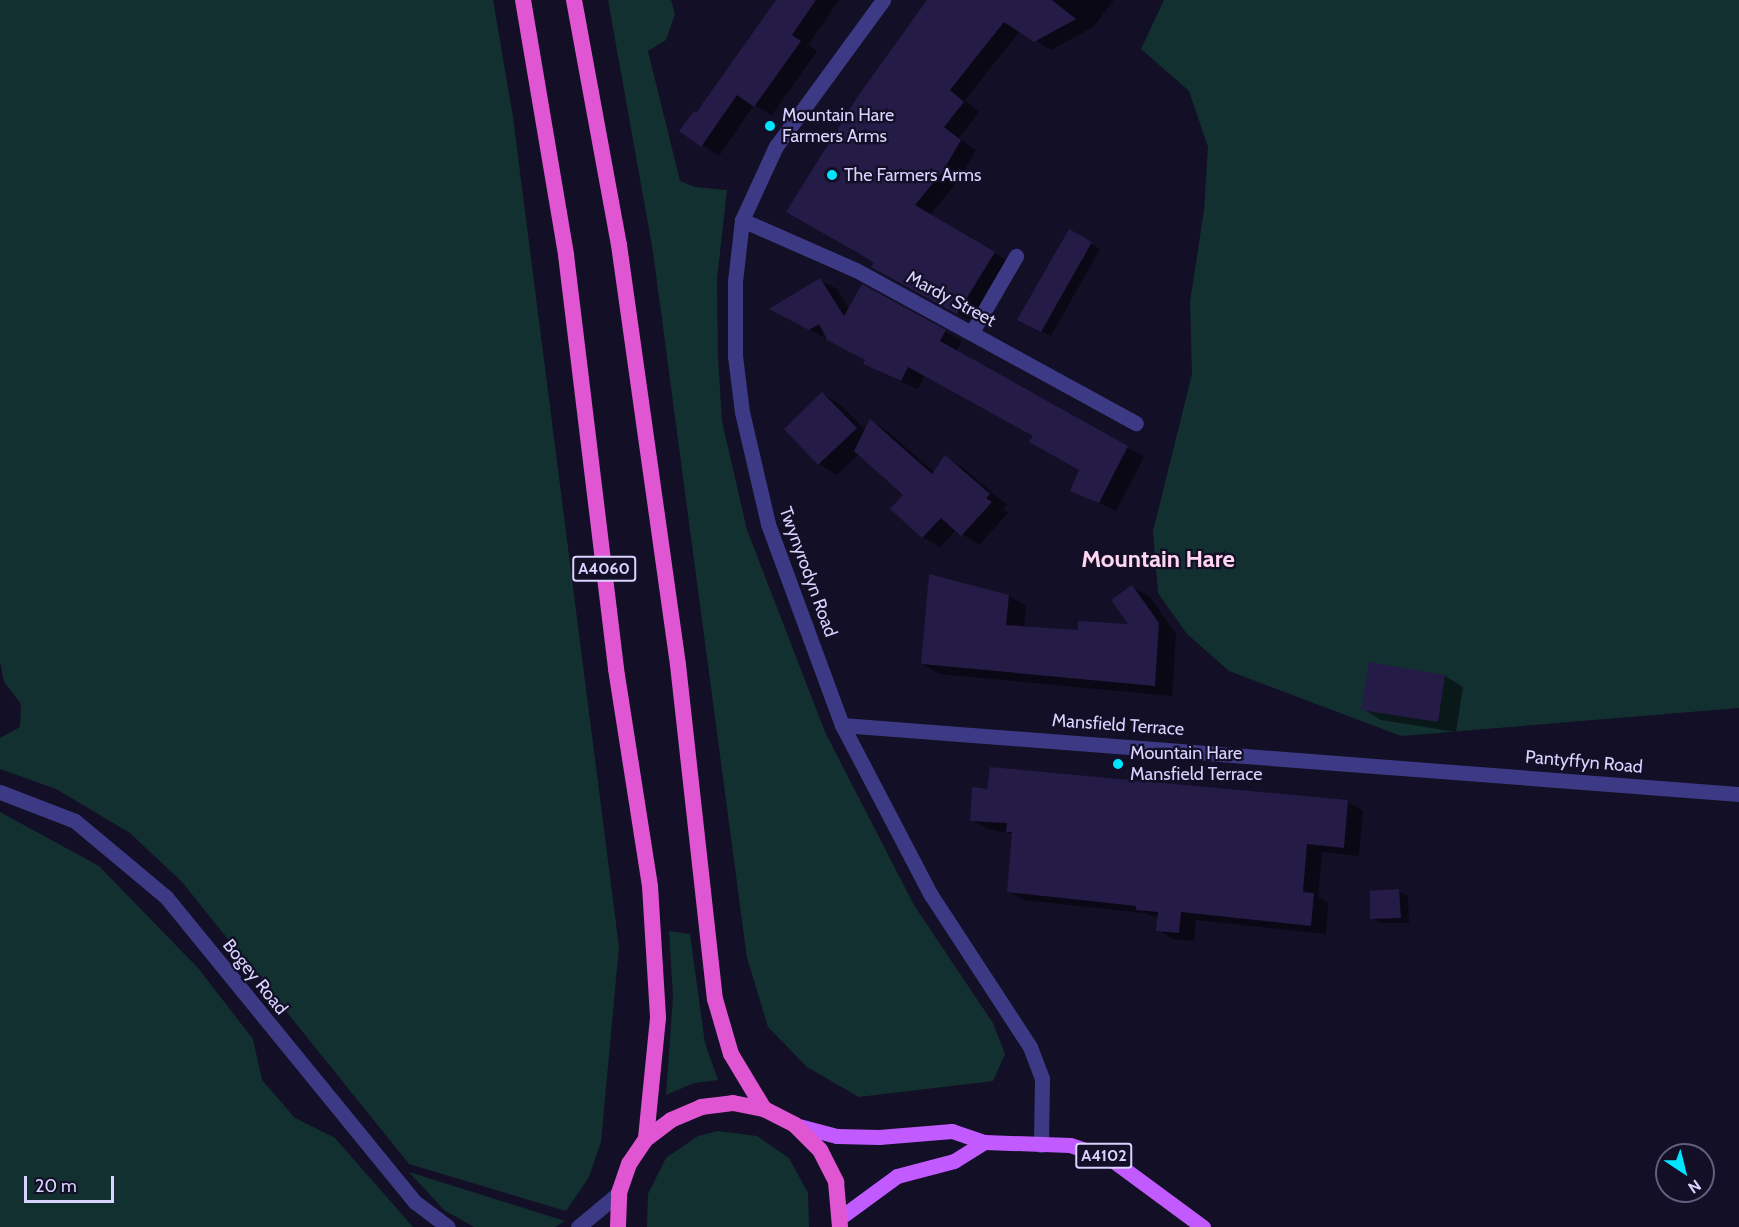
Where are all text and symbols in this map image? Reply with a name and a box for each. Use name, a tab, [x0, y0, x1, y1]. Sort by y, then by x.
place label: Mountain Hare Farmers Arms	[782, 105, 894, 148]
marker: Mountain Hare Farmers Arms	[763, 119, 777, 133]
place label: The Farmers Arms	[844, 164, 981, 186]
marker: The Farmers Arms	[825, 168, 839, 182]
street label: Mardy Street	[903, 266, 999, 332]
street label: Twynyrodyn Road	[774, 504, 842, 640]
district label: Mountain Hare	[1081, 545, 1235, 573]
road number: A4060	[571, 556, 637, 582]
street label: Mansfield Terrace	[1051, 710, 1185, 740]
place label: Mountain Hare Mansfield Terrace	[1130, 743, 1262, 786]
street label: Pantyffyn Road	[1524, 746, 1644, 778]
marker: Mountain Hare Mansfield Terrace	[1111, 757, 1125, 771]
street label: Bogey Road	[218, 935, 292, 1019]
road number: A4102	[1074, 1143, 1134, 1169]
north arrow	[1655, 1143, 1715, 1203]
scale bar	[27, 1164, 117, 1202]
text: 20 m	[35, 1175, 77, 1197]
text: N	[1684, 1175, 1705, 1198]

